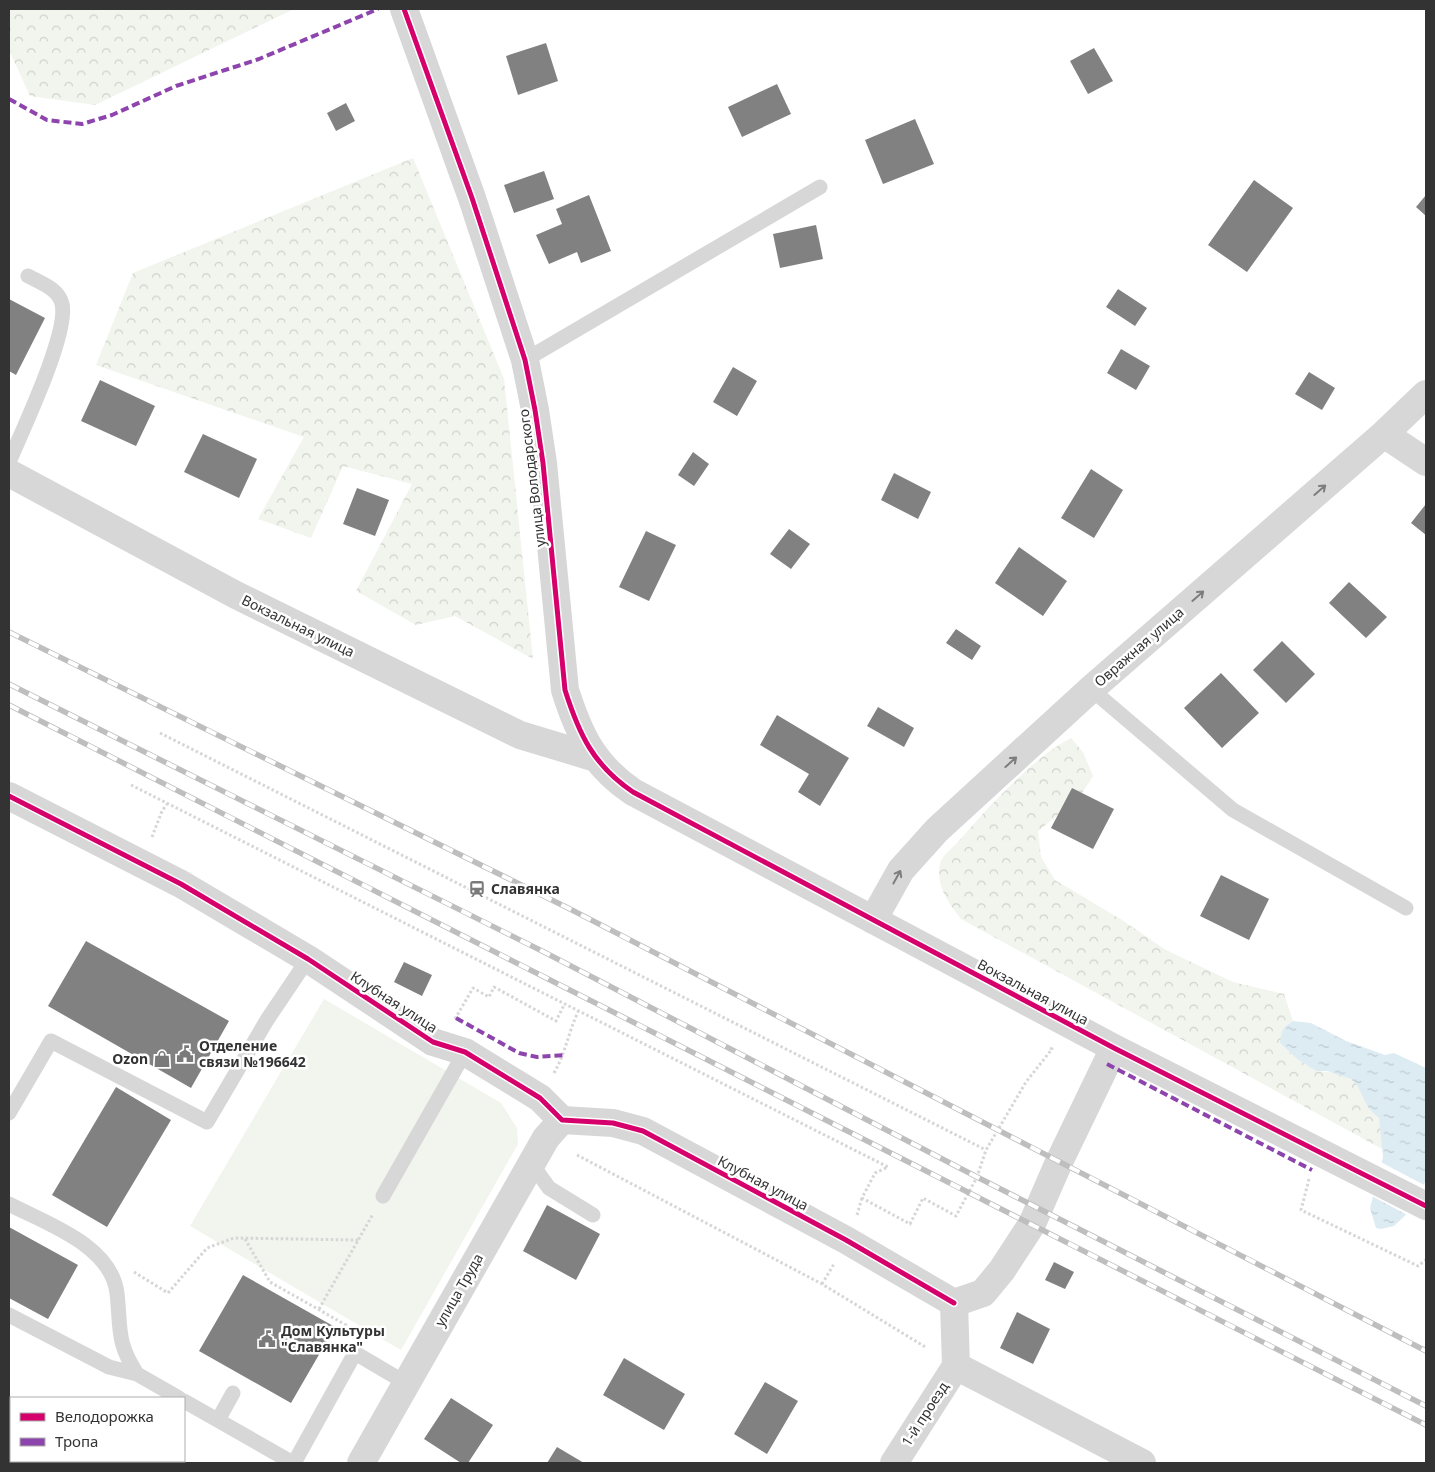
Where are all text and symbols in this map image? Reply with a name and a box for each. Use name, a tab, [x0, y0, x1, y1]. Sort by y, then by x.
street label: улица Володарского	[514, 408, 549, 548]
one-way arrow	[1314, 484, 1327, 495]
street label: Вокзальная улица	[239, 590, 358, 661]
one-way arrow	[1191, 590, 1204, 602]
street label: Овражная улица	[1090, 602, 1188, 691]
one-way arrow	[1005, 756, 1017, 768]
one-way arrow	[892, 870, 902, 885]
station icon: Славянка	[467, 879, 487, 899]
place label: Славянка	[491, 879, 560, 898]
street label: Вокзальная улица	[974, 954, 1092, 1029]
street label: Клубная улица	[347, 966, 441, 1037]
place label: Отделение связи №196642	[199, 1036, 306, 1071]
public building icon: Отделение связи №196642	[175, 1044, 195, 1064]
place label: Ozon	[112, 1049, 148, 1068]
shop icon: Ozon	[152, 1049, 172, 1069]
street label: Клубная улица	[715, 1151, 812, 1214]
street label: улица Труда	[430, 1250, 487, 1330]
place label: Дом Культуры "Славянка"	[281, 1321, 385, 1356]
public building icon: Дом Культуры "Славянка"	[257, 1329, 277, 1349]
street label: 1-й проезд	[897, 1377, 953, 1450]
legend	[10, 1397, 185, 1462]
text: Велодорожка	[55, 1406, 154, 1426]
text: Тропа	[55, 1431, 98, 1451]

